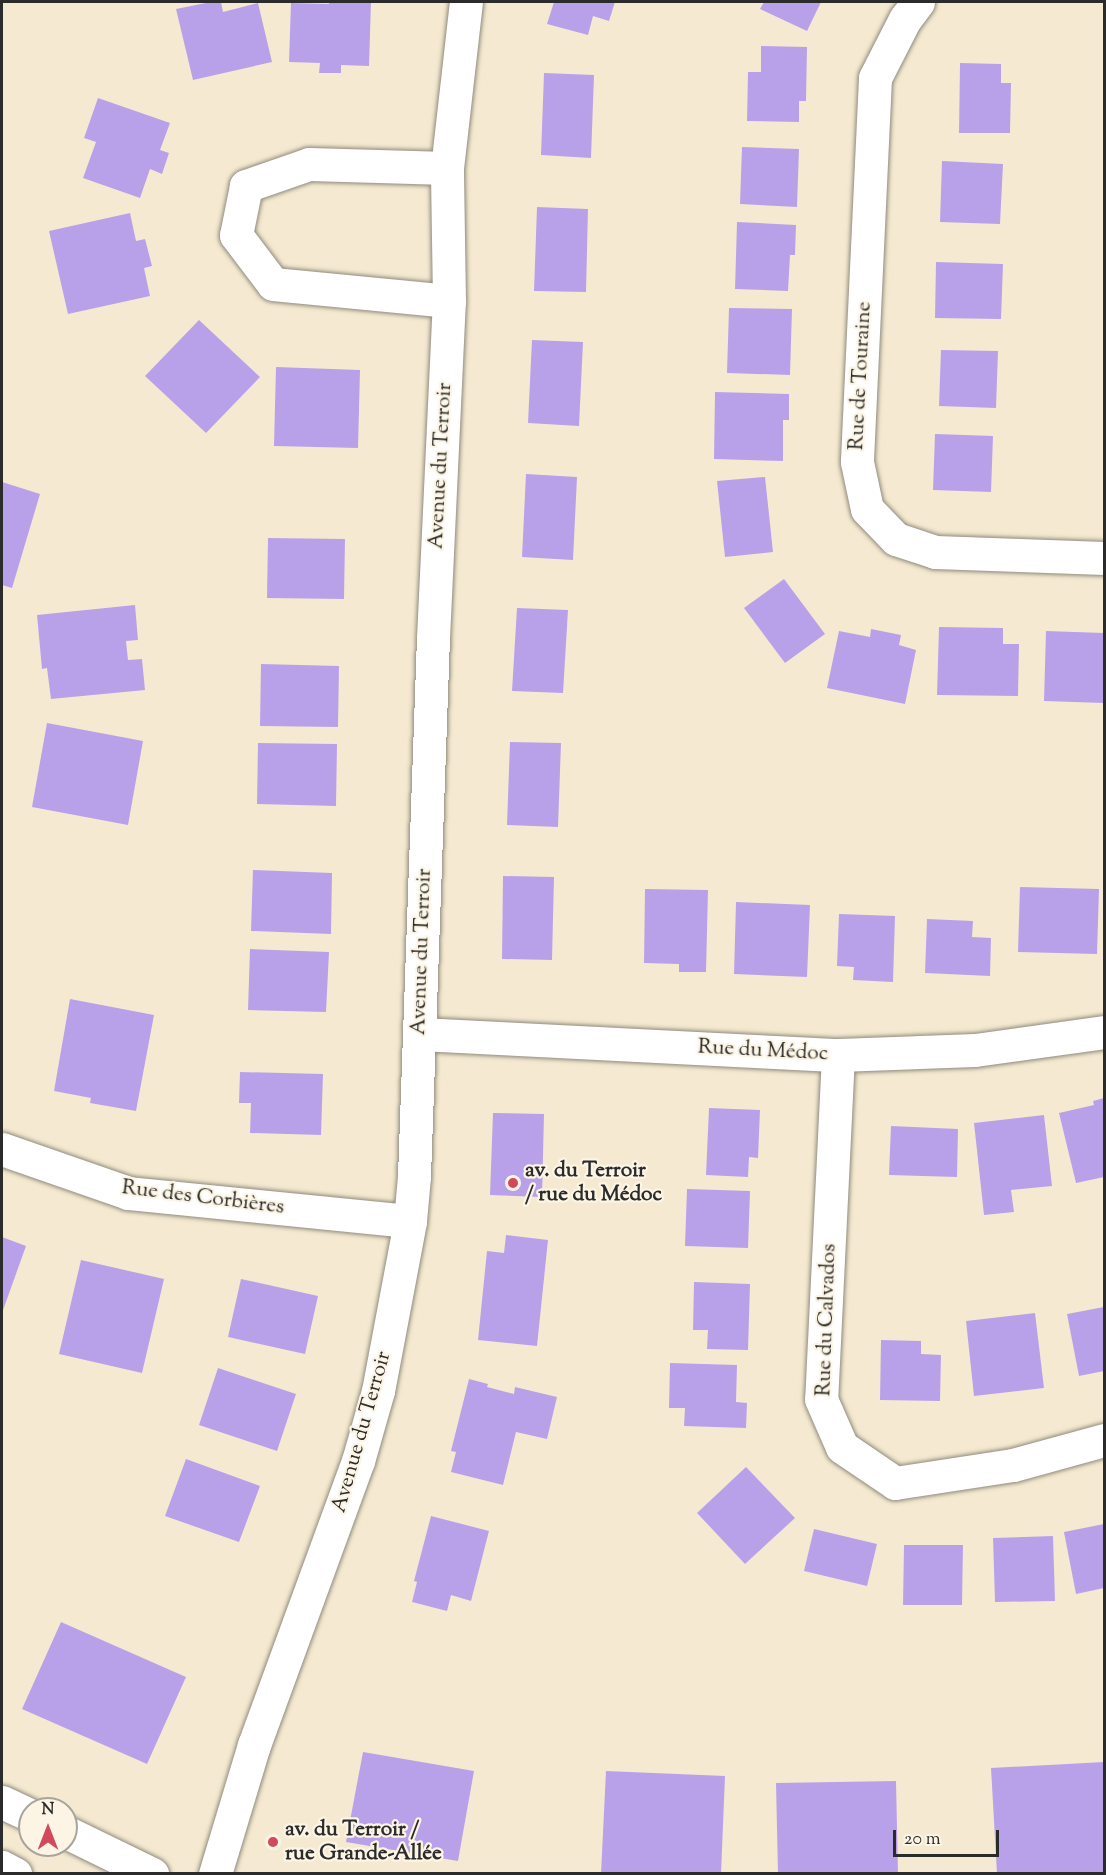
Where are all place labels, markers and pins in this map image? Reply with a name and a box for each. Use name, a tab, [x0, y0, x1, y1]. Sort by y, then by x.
place label: av. du Terroir / rue du Médoc	[525, 1158, 662, 1208]
marker: av. du Terroir / rue du Médoc	[506, 1176, 520, 1190]
place label: av. du Terroir / rue Grande-Allée	[285, 1817, 442, 1867]
marker: av. du Terroir / rue Grande-Allée	[266, 1835, 280, 1849]

